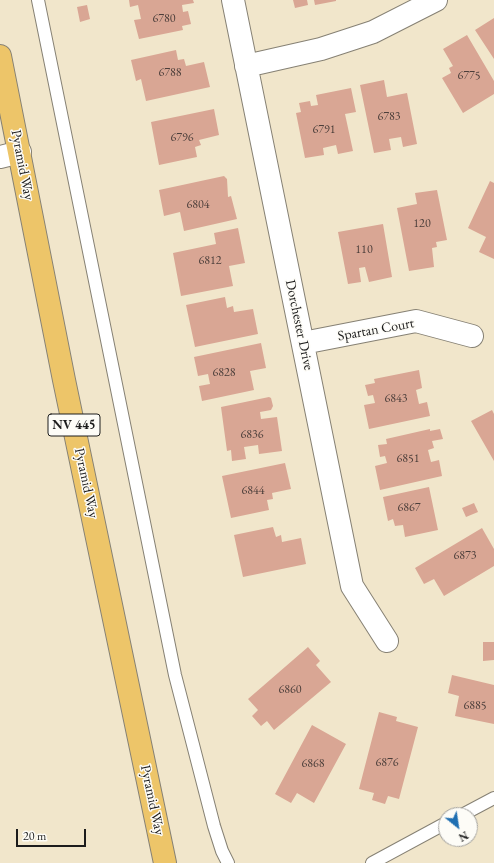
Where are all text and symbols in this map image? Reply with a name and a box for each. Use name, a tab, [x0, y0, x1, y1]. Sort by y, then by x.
house number: 6780	[152, 12, 176, 26]
house number: 6788	[158, 66, 182, 80]
house number: 6775	[457, 69, 481, 83]
house number: 6783	[377, 110, 401, 124]
house number: 6791	[312, 123, 336, 137]
street label: Pyramid Way	[7, 128, 37, 202]
house number: 6796	[170, 131, 194, 145]
house number: 6804	[186, 198, 210, 212]
house number: 120	[413, 217, 431, 231]
house number: 110	[355, 243, 373, 257]
house number: 6812	[198, 254, 222, 268]
street label: Dorchester Drive	[281, 278, 317, 372]
street label: Spartan Court	[337, 315, 415, 345]
house number: 6828	[212, 366, 236, 380]
house number: 6843	[384, 392, 408, 406]
road number: NV 445	[48, 414, 100, 436]
house number: 6836	[240, 428, 264, 442]
street label: Pyramid Way	[70, 446, 102, 520]
house number: 6851	[396, 452, 420, 466]
house number: 6844	[241, 484, 265, 498]
house number: 6867	[397, 501, 421, 515]
house number: 6873	[453, 549, 477, 563]
house number: 6860	[278, 683, 302, 697]
house number: 6885	[463, 699, 487, 713]
house number: 6876	[375, 756, 399, 770]
house number: 6868	[301, 757, 325, 771]
street label: Pyramid Way	[136, 763, 168, 837]
north arrow	[438, 807, 478, 847]
scale bar	[18, 821, 88, 847]
text: 20 m	[23, 828, 46, 844]
text: N	[456, 828, 471, 845]

